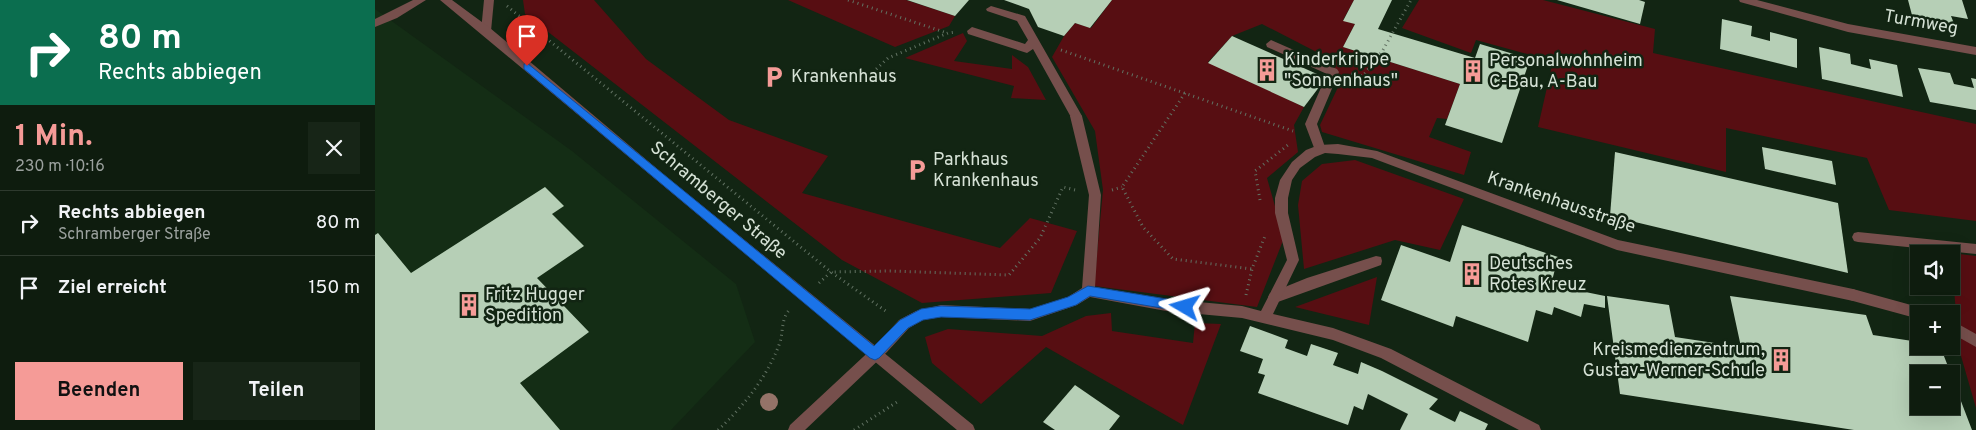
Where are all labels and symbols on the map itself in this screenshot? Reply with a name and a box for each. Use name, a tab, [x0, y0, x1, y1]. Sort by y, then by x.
street label: Turmweg	[1882, 5, 1960, 41]
pin	[506, 15, 548, 66]
place label: Kinderkrippe "Sonnenhaus"	[1284, 49, 1398, 93]
place label: Personalwohnheim C-Bau, A-Bau	[1489, 50, 1643, 94]
building icon: Kinderkrippe "Sonnenhaus"	[1254, 57, 1280, 83]
building icon: Personalwohnheim C-Bau, A-Bau	[1460, 58, 1486, 84]
parking icon: Krankenhaus	[761, 64, 787, 90]
place label: Krankenhaus	[791, 66, 897, 89]
street label: Schramberger Straße	[645, 137, 791, 265]
place label: Parkhaus Krankenhaus	[933, 149, 1039, 193]
parking icon: Parkhaus Krankenhaus	[904, 157, 930, 183]
street label: Krankenhausstraße	[1484, 167, 1638, 239]
place label: Deutsches Rotes Kreuz	[1489, 253, 1587, 297]
building icon: Deutsches Rotes Kreuz	[1459, 261, 1485, 287]
position arrow	[1158, 280, 1210, 332]
place label: Fritz Hugger Spedition	[485, 284, 585, 328]
building icon: Fritz Hugger Spedition	[456, 292, 482, 318]
place label: Kreismedienzentrum, Gustav-Werner-Schule	[1583, 339, 1765, 383]
building icon: Kreismedienzentrum, Gustav-Werner-Schule	[1768, 347, 1794, 373]

